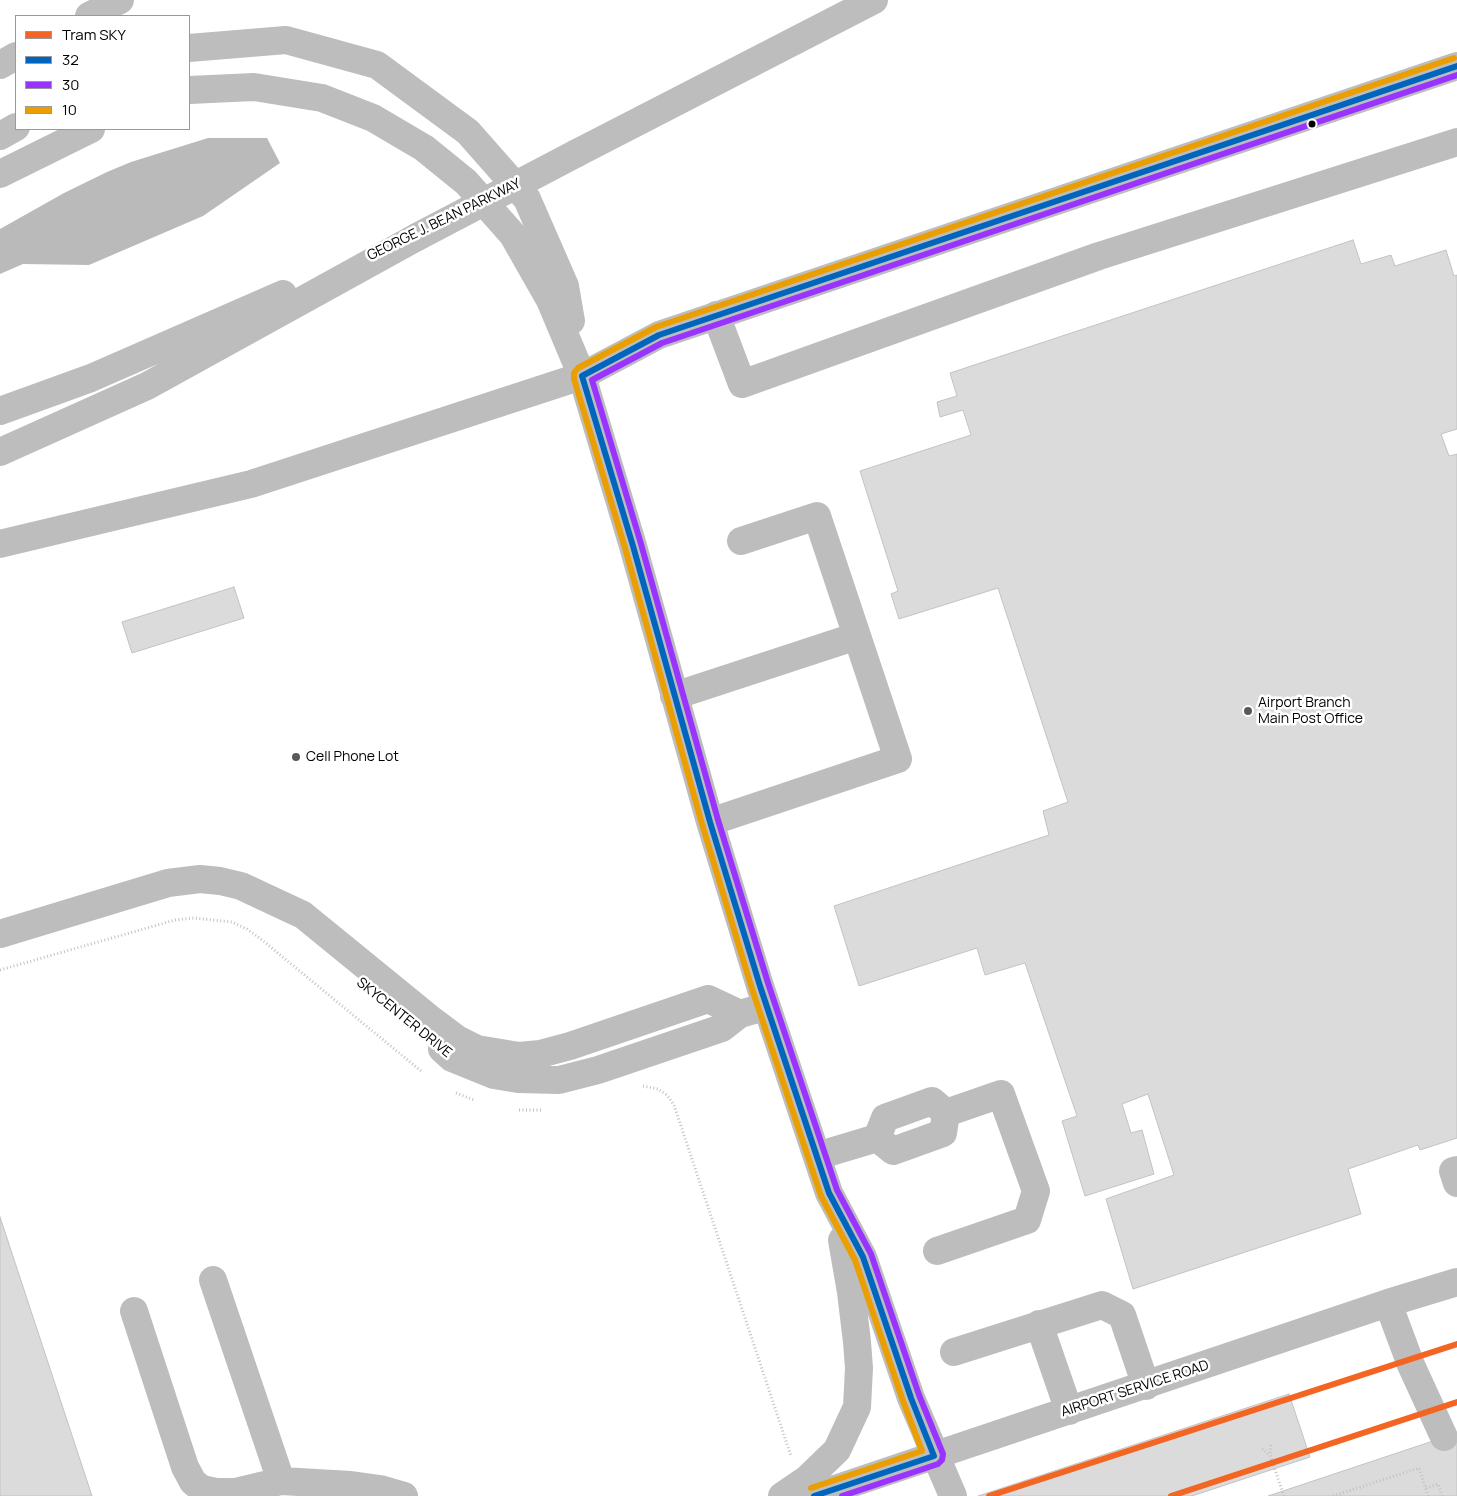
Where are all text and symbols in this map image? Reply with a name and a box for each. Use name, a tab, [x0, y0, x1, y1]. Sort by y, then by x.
legend	[15, 15, 190, 130]
text: Tram SKY	[62, 24, 126, 45]
text: 32	[62, 49, 79, 70]
text: 30	[62, 74, 79, 95]
text: 10	[62, 99, 77, 120]
unlabelled marker	[1307, 119, 1317, 129]
street label: GEORGE J. BEAN PARKWAY	[365, 175, 523, 265]
place label: Airport Branch Main Post Office	[1258, 695, 1363, 728]
marker: Airport Branch Main Post Office	[1242, 705, 1254, 717]
place label: Cell Phone Lot	[306, 749, 399, 765]
marker: Cell Phone Lot	[290, 751, 302, 763]
street label: SKYCENTER DRIVE	[353, 974, 455, 1062]
street label: AIRPORT SERVICE ROAD	[1059, 1357, 1211, 1421]

